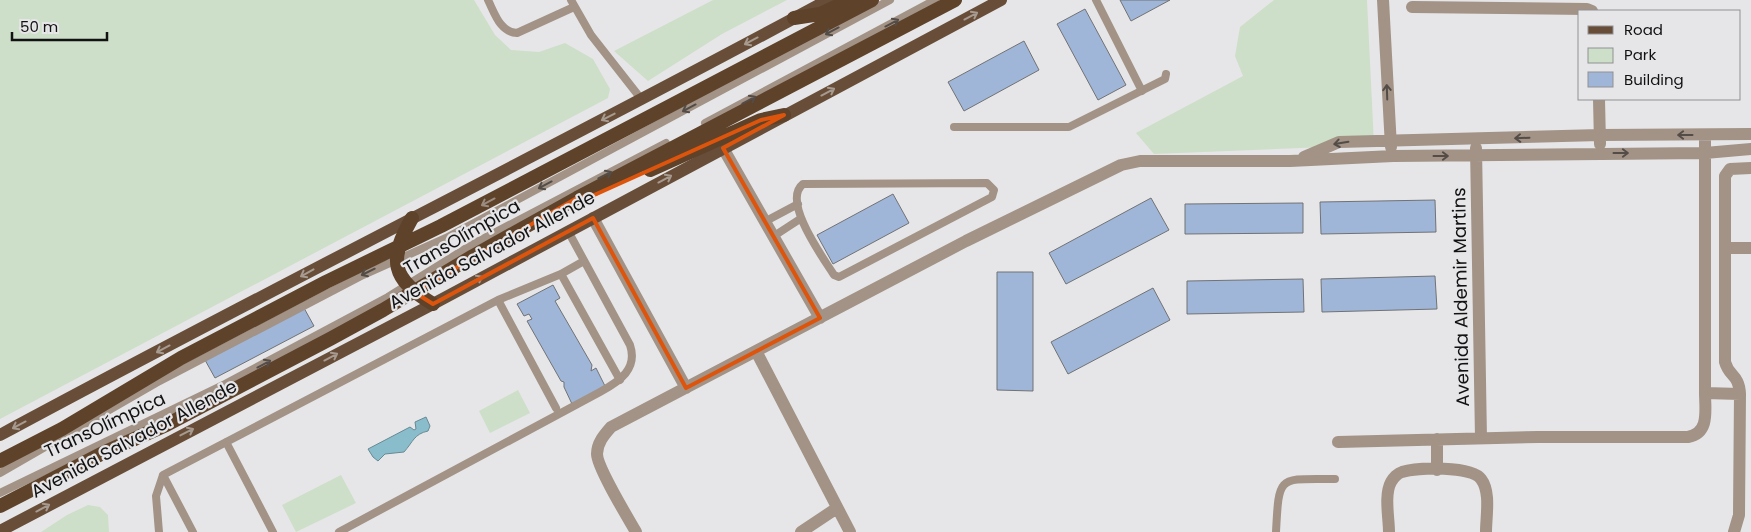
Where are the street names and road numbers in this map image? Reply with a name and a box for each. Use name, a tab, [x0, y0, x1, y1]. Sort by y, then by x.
street label: Avenida Salvador Allende	[384, 185, 599, 315]
street label: Avenida Aldemir Martins	[1446, 187, 1475, 407]
street label: TransOlímpica	[399, 193, 525, 280]
street label: Avenida Salvador Allende	[26, 374, 241, 504]
street label: TransOlímpica	[40, 386, 169, 464]

